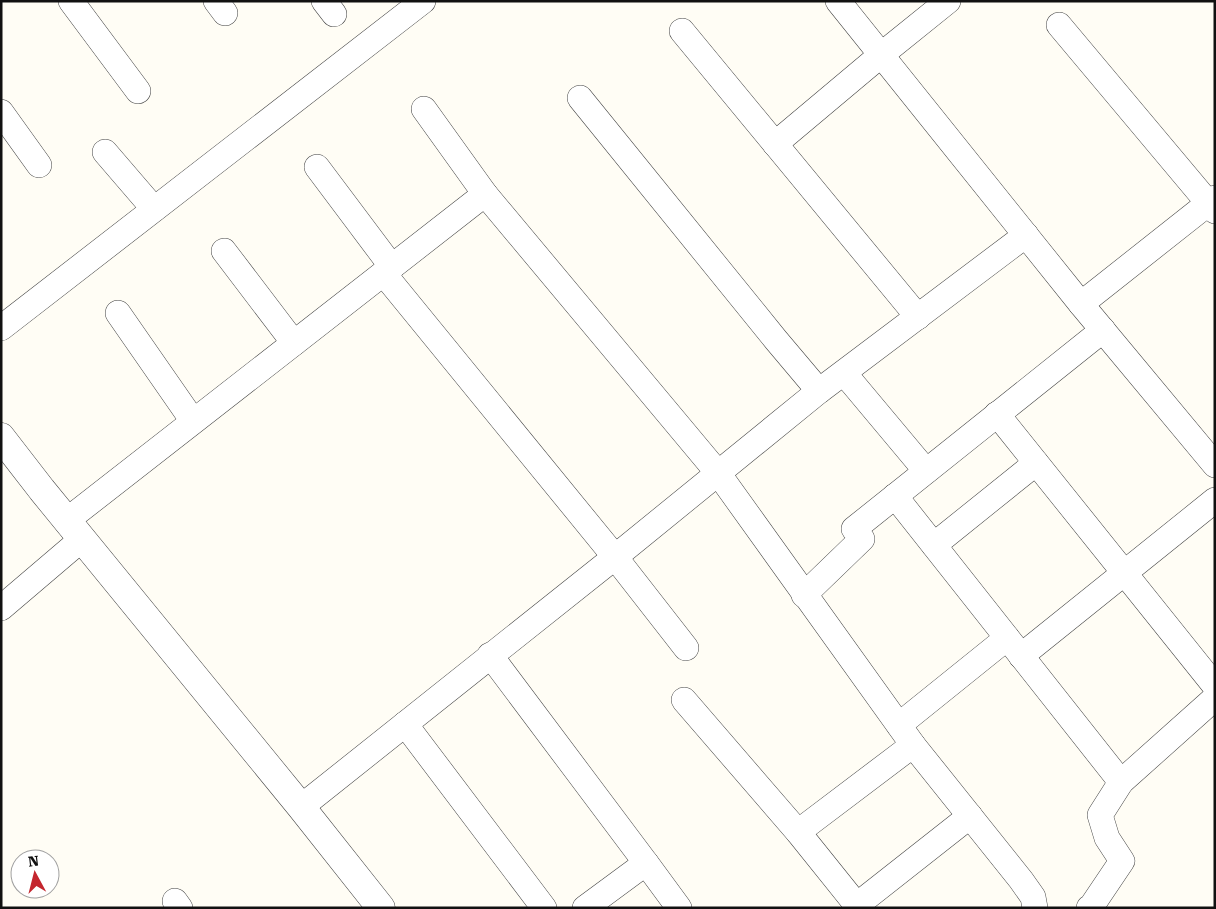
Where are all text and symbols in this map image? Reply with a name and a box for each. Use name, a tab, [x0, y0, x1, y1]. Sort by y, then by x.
north arrow	[10, 849, 60, 899]
text: N	[27, 852, 40, 870]

